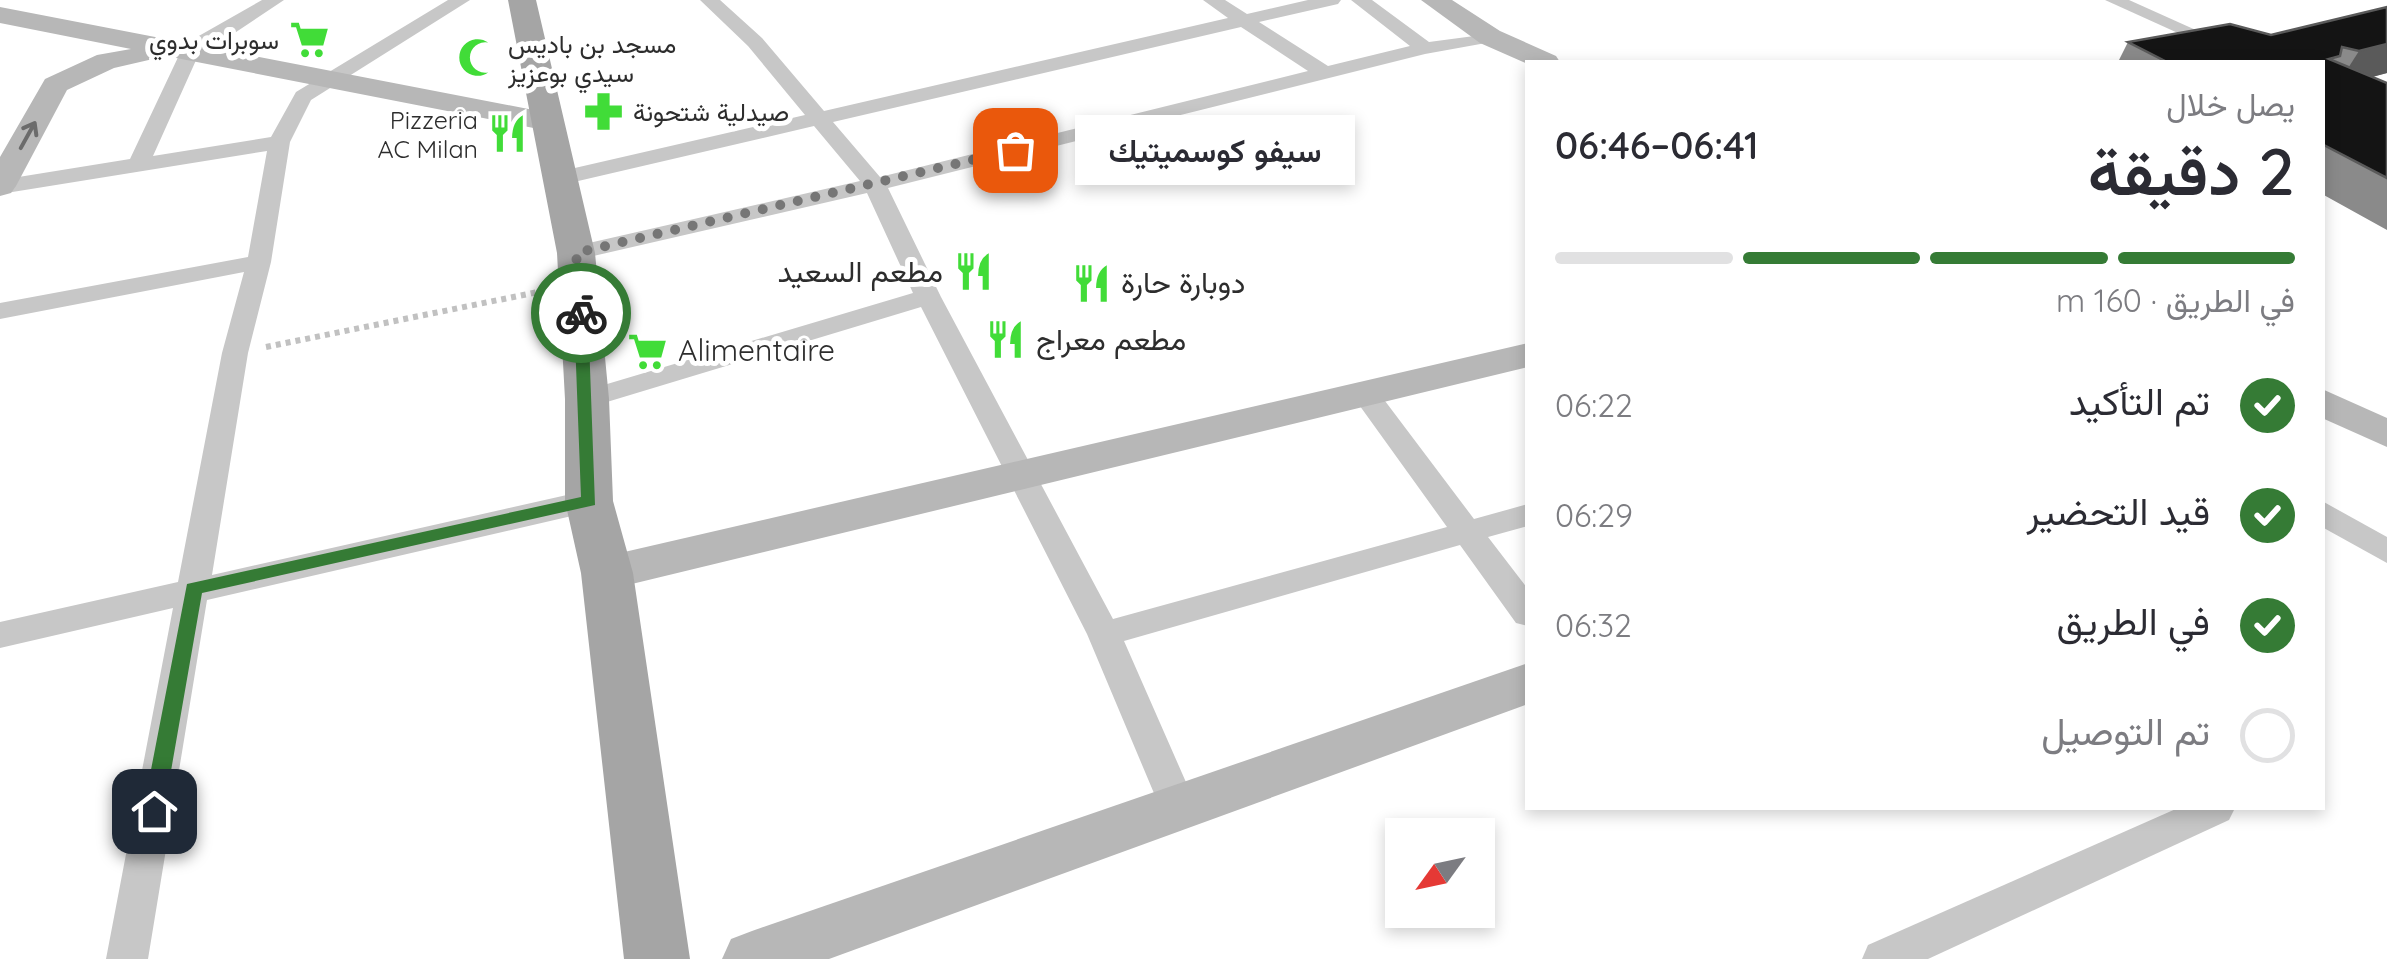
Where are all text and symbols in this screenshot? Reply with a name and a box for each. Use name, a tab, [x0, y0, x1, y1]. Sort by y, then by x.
supermarket icon: سوبرات بدوي	[288, 19, 330, 61]
place label: سوبرات بدوي	[149, 24, 279, 61]
place label: مسجد بن باديس سيدي بوعزيز	[507, 28, 676, 94]
mosque icon: مسجد بن باديس سيدي بوعزيز	[457, 37, 499, 79]
text: يصل خلال	[2166, 84, 2295, 124]
pharmacy icon: صيدلية شتحونة	[582, 91, 624, 133]
place label: صيدلية شتحونة	[633, 96, 789, 128]
place label: Pizzeria AC Milan	[377, 104, 478, 164]
pin	[973, 108, 1058, 193]
restaurant icon: Pizzeria AC Milan	[487, 113, 529, 155]
callout: سيفو كوسميتيك	[1075, 115, 1355, 185]
one-way arrow	[18, 121, 38, 151]
text: 06:41–06:46	[1555, 121, 1759, 169]
icon: bag	[988, 123, 1043, 178]
text: سيفو كوسميتيك	[1108, 130, 1322, 170]
text: 2 دقيقة	[2088, 130, 2295, 211]
restaurant icon: مطعم السعيد	[952, 251, 994, 293]
place label: مطعم السعيد	[777, 252, 943, 291]
restaurant icon: دوبارة حارة	[1070, 262, 1112, 304]
courier	[531, 263, 631, 363]
place label: دوبارة حارة	[1121, 263, 1245, 301]
text: في الطريق · 160 m	[2056, 280, 2295, 320]
icon: bike	[554, 286, 609, 341]
restaurant icon: مطعم معراج	[985, 319, 1027, 361]
place label: مطعم معراج	[1036, 320, 1186, 360]
supermarket icon: Alimentaire	[627, 330, 669, 372]
place label: Alimentaire	[678, 331, 835, 369]
text: تم التأكيد	[2069, 377, 2210, 425]
icon: check	[2240, 378, 2295, 433]
text: 06:22	[1555, 385, 1633, 425]
text: قيد التحضير	[2027, 487, 2210, 535]
icon: check	[2240, 488, 2295, 543]
text: 06:29	[1555, 495, 1633, 535]
text: في الطريق	[2056, 597, 2210, 645]
icon: check	[2240, 598, 2295, 653]
text: 06:32	[1555, 605, 1632, 645]
text: تم التوصيل	[2041, 707, 2210, 755]
pin	[112, 769, 197, 854]
icon: home	[127, 784, 182, 839]
north arrow	[1385, 818, 1495, 928]
map controls	[1385, 818, 1495, 928]

